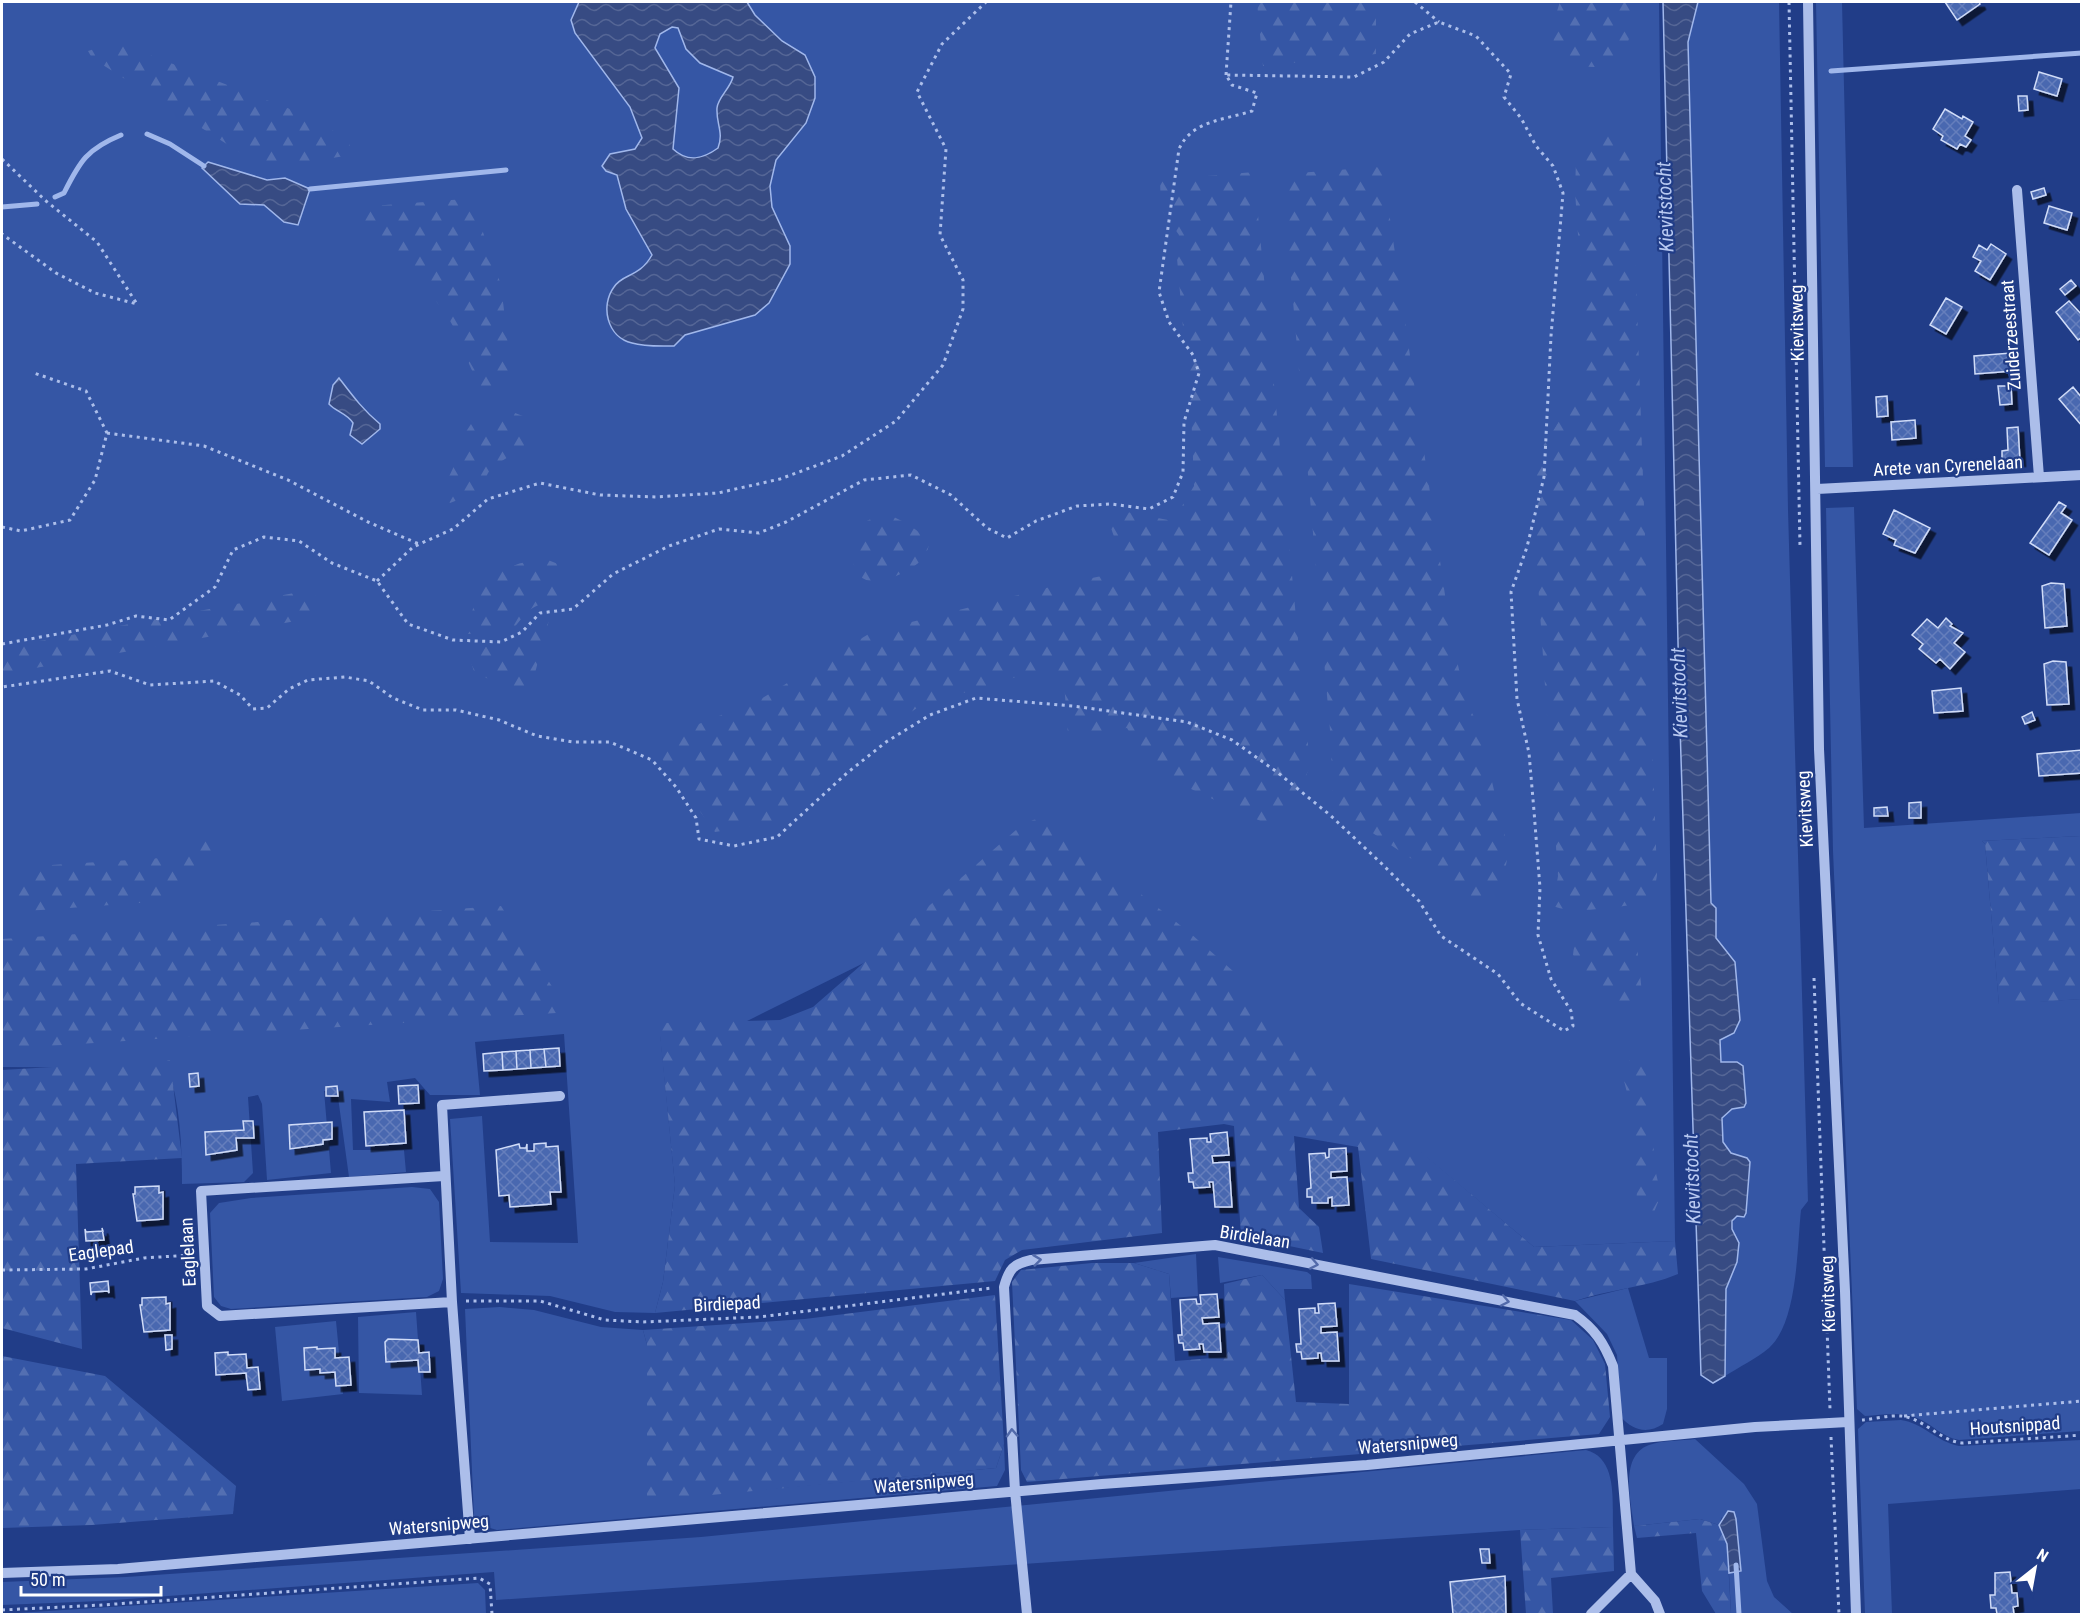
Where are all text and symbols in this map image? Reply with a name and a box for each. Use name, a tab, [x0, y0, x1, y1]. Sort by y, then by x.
water label: Kievitstocht	[1651, 161, 1679, 253]
street label: Zuiderzeestraat	[1996, 279, 2025, 391]
street label: Kievitsweg	[1785, 285, 1808, 362]
street label: Arete van Cyrenelaan	[1873, 451, 2023, 480]
water label: Kievitstocht	[1665, 647, 1693, 739]
street label: Kievitsweg	[1792, 770, 1817, 848]
water label: Kievitstocht	[1678, 1133, 1706, 1225]
street label: Eaglelaan	[175, 1217, 200, 1287]
street label: Birdielaan	[1218, 1221, 1292, 1252]
street label: Eaglepad	[67, 1236, 135, 1265]
one-way arrow	[1033, 1254, 1042, 1266]
street label: Kievitsweg	[1816, 1255, 1839, 1333]
one-way arrow	[1309, 1257, 1318, 1269]
street label: Birdiepad	[693, 1291, 761, 1316]
one-way arrow	[1500, 1294, 1510, 1307]
street label: Houtsnippad	[1969, 1412, 2061, 1439]
one-way arrow	[1006, 1428, 1019, 1437]
street label: Watersnipweg	[1357, 1429, 1459, 1458]
street label: Watersnipweg	[873, 1468, 975, 1497]
street label: Watersnipweg	[388, 1510, 490, 1539]
north arrow	[2005, 1538, 2065, 1598]
text: N	[2033, 1545, 2052, 1566]
scale bar	[21, 1559, 160, 1597]
text: 50 m	[30, 1569, 65, 1590]

